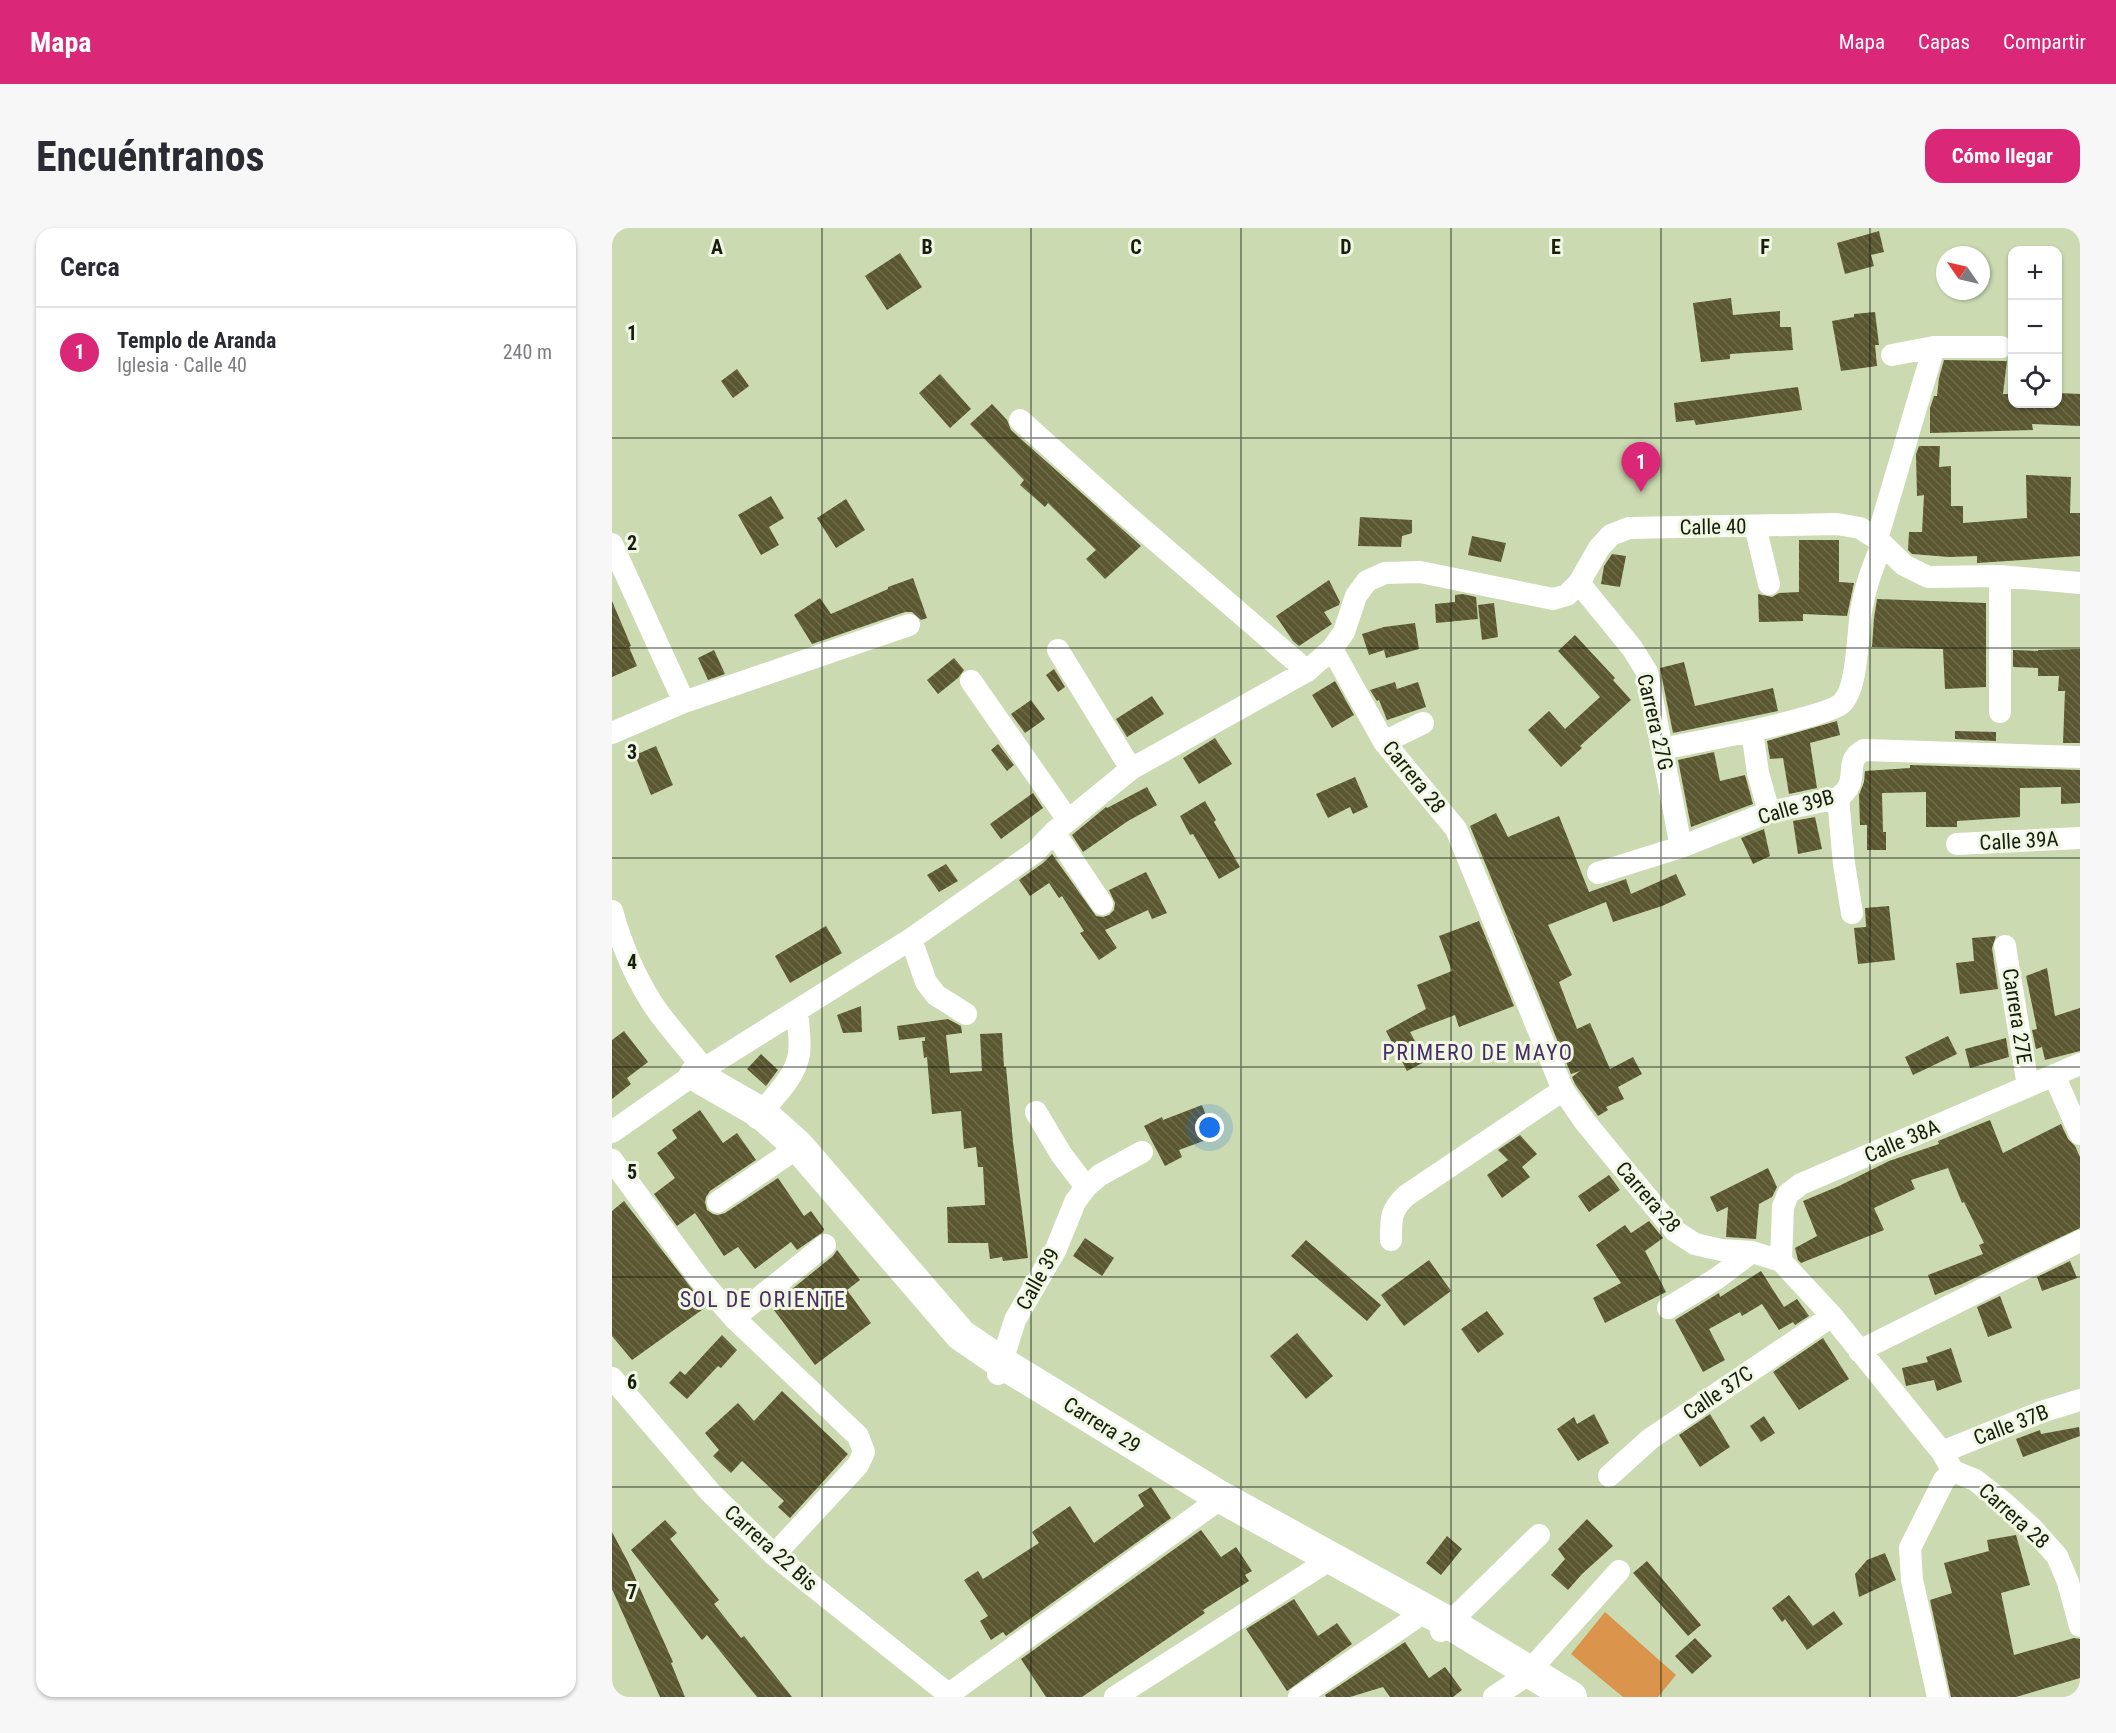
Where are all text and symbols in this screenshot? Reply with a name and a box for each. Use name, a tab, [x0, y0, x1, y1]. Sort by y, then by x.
text: Mapa	[30, 26, 91, 59]
text: Mapa	[1839, 30, 1885, 54]
text: Capas	[1918, 30, 1970, 54]
text: Compartir	[2003, 30, 2086, 54]
button: Cómo llegar	[1925, 129, 2080, 183]
text: Encuéntranos	[36, 132, 265, 181]
text: A	[711, 235, 723, 259]
text: B	[921, 235, 933, 259]
text: C	[1130, 235, 1142, 259]
text: D	[1340, 235, 1352, 259]
text: E	[1551, 235, 1561, 259]
text: F	[1760, 235, 1770, 259]
north arrow	[1936, 246, 1990, 300]
map controls	[2008, 246, 2062, 408]
button: +	[2008, 246, 2062, 300]
text: Cerca	[60, 252, 120, 282]
button: −	[2008, 300, 2062, 354]
text: 1	[627, 321, 637, 345]
text: Templo de Aranda	[117, 328, 276, 353]
text: 1	[74, 340, 85, 364]
text: 240 m	[503, 340, 552, 364]
text: Iglesia · Calle 40	[117, 353, 247, 377]
button: locate	[2008, 354, 2062, 408]
pin: 1	[1622, 442, 1660, 492]
street label: Calle 40	[1679, 514, 1747, 540]
text: 2	[627, 531, 637, 555]
street label: Carrera 27G	[1632, 671, 1678, 773]
street label: Carrera 28	[1378, 736, 1450, 818]
text: 3	[627, 740, 637, 764]
street label: Calle 39B	[1755, 785, 1837, 829]
street label: Calle 39A	[1979, 827, 2059, 855]
text: 4	[627, 950, 637, 974]
street label: Carrera 27E	[1998, 966, 2036, 1066]
district label: PRIMERO DE MAYO	[1383, 1040, 1573, 1065]
your location	[1195, 1113, 1224, 1142]
street label: Calle 38A	[1861, 1114, 1943, 1168]
street label: Carrera 28	[1611, 1157, 1685, 1237]
text: 5	[627, 1160, 637, 1184]
street label: Calle 39	[1011, 1244, 1065, 1314]
district label: SOL DE ORIENTE	[680, 1287, 846, 1312]
street label: Calle 37C	[1679, 1361, 1757, 1425]
text: 6	[627, 1370, 637, 1394]
street label: Carrera 29	[1059, 1392, 1145, 1458]
street label: Calle 37B	[1970, 1400, 2052, 1450]
street label: Carrera 28	[1974, 1478, 2054, 1554]
street label: Carrera 22 Bis	[720, 1500, 822, 1596]
text: 7	[627, 1580, 637, 1604]

